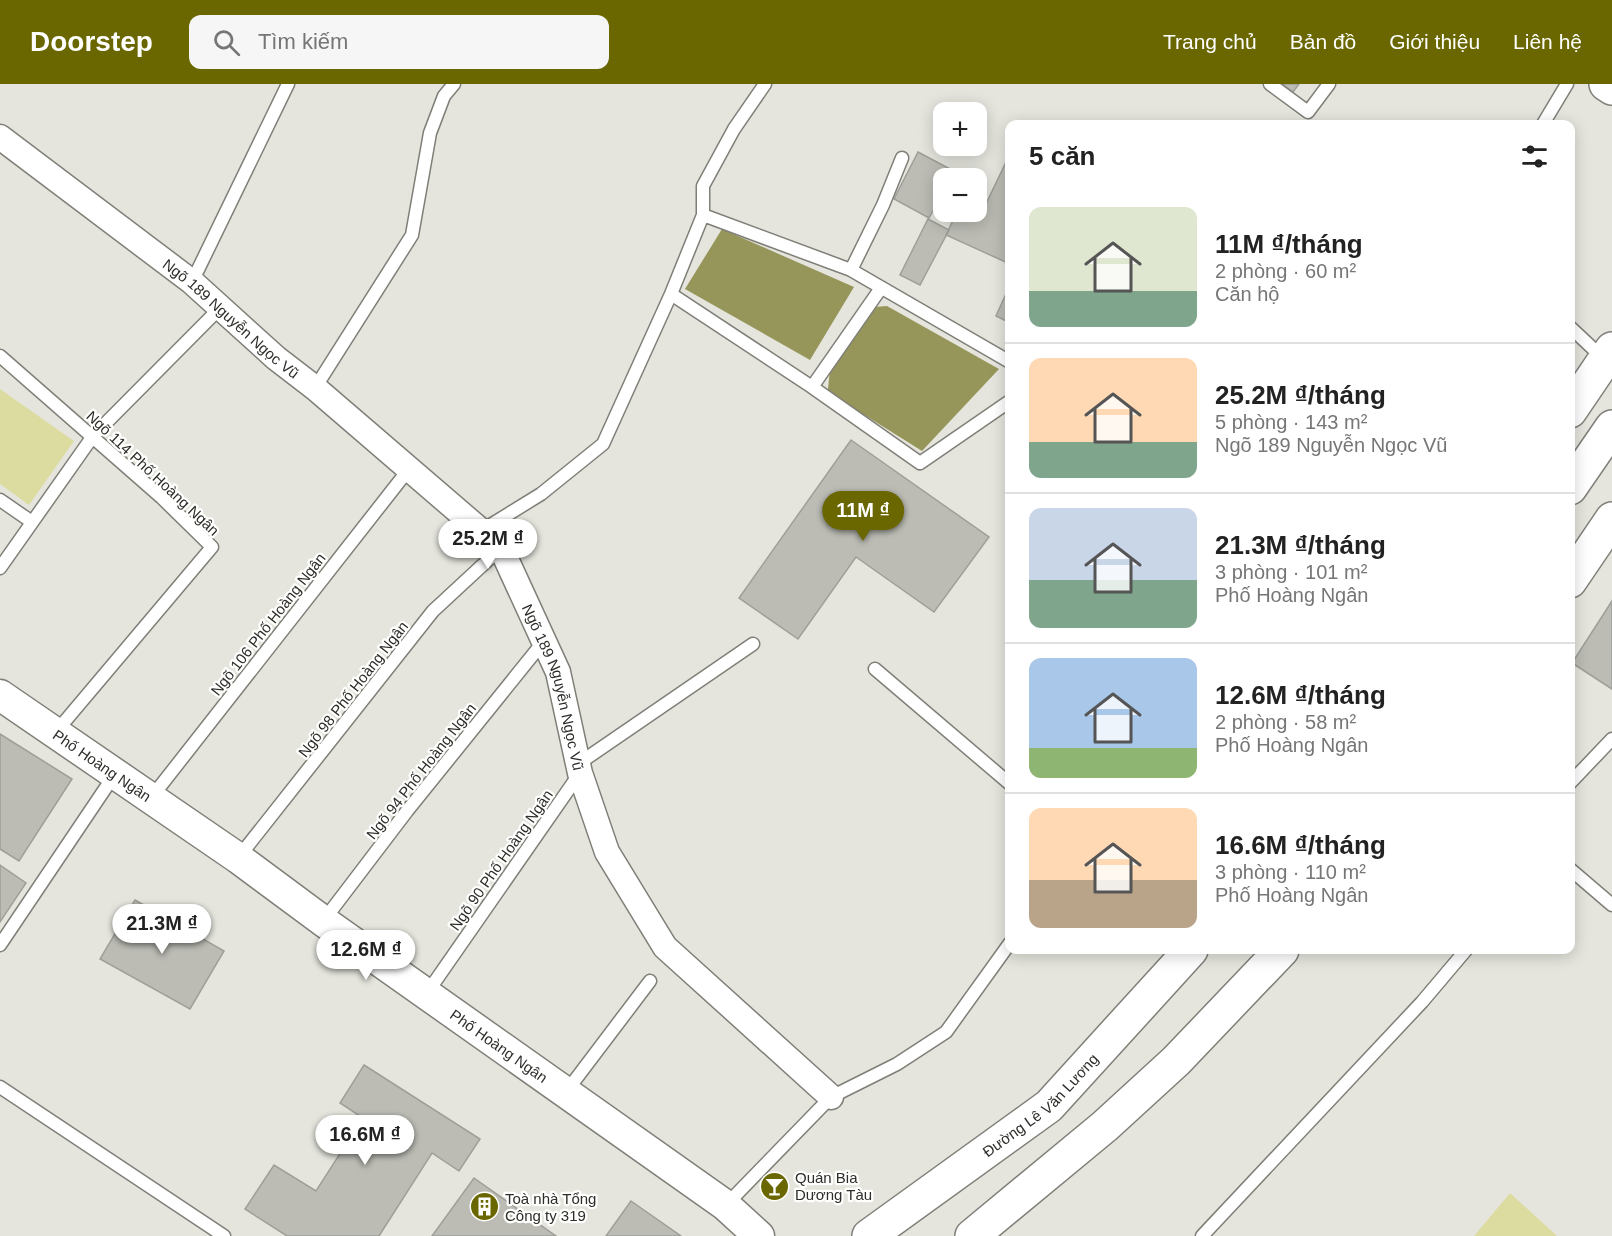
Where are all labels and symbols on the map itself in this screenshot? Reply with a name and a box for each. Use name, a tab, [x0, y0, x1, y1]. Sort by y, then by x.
street label: Ngõ 189 Nguyễn Ngọc Vũ	[160, 255, 303, 381]
street label: Ngõ 114 Phố Hoàng Ngân	[83, 407, 223, 539]
pin: 11M ₫	[821, 491, 905, 542]
pin: 25.2M ₫	[433, 519, 543, 570]
street label: Ngõ 106 Phố Hoàng Ngân	[207, 549, 329, 699]
street label: Ngõ 189 Nguyễn Ngọc Vũ	[519, 601, 588, 772]
street label: Ngõ 98 Phố Hoàng Ngân	[295, 618, 411, 760]
street label: Ngõ 94 Phố Hoàng Ngân	[363, 700, 479, 842]
street label: Phố Hoàng Ngân	[50, 726, 155, 805]
street label: Ngõ 90 Phố Hoàng Ngân	[446, 786, 556, 934]
pin: 21.3M ₫	[107, 904, 217, 955]
pin: 12.6M ₫	[311, 930, 421, 981]
street label: Phố Hoàng Ngân	[447, 1005, 551, 1086]
street label: Đường Lê Văn Lương	[979, 1050, 1101, 1160]
pin: 16.6M ₫	[310, 1115, 420, 1166]
place label: Quán Bia Dương Tàu	[795, 1169, 872, 1203]
bar icon: Quán Bia Dương Tàu	[758, 1170, 790, 1202]
place label: Toà nhà Tổng Công ty 319	[505, 1190, 596, 1224]
building icon: Toà nhà Tổng Công ty 319	[468, 1191, 500, 1223]

